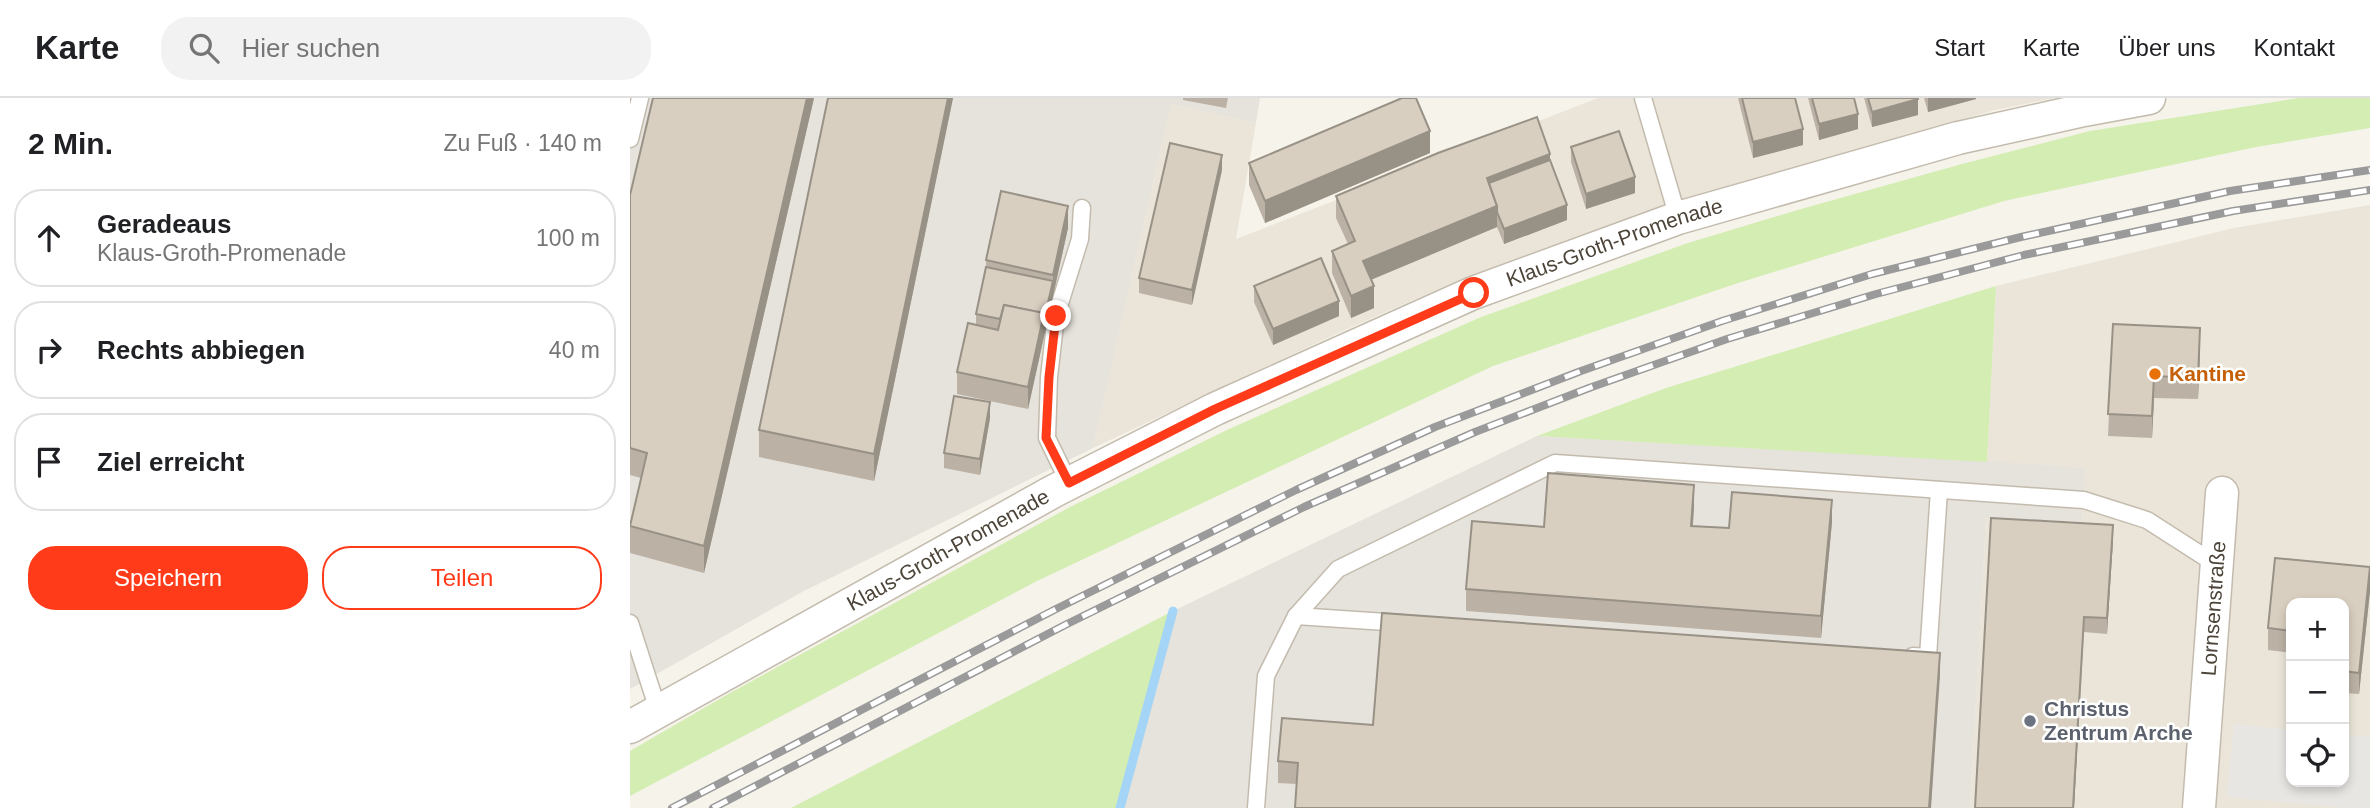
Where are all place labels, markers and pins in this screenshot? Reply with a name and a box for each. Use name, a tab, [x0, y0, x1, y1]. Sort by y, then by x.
place label: Kantine	[2169, 362, 2246, 385]
marker: Kantine	[2147, 366, 2163, 382]
place label: Christus Zentrum Arche	[2044, 697, 2193, 744]
marker: Christus Zentrum Arche	[2022, 713, 2038, 729]

